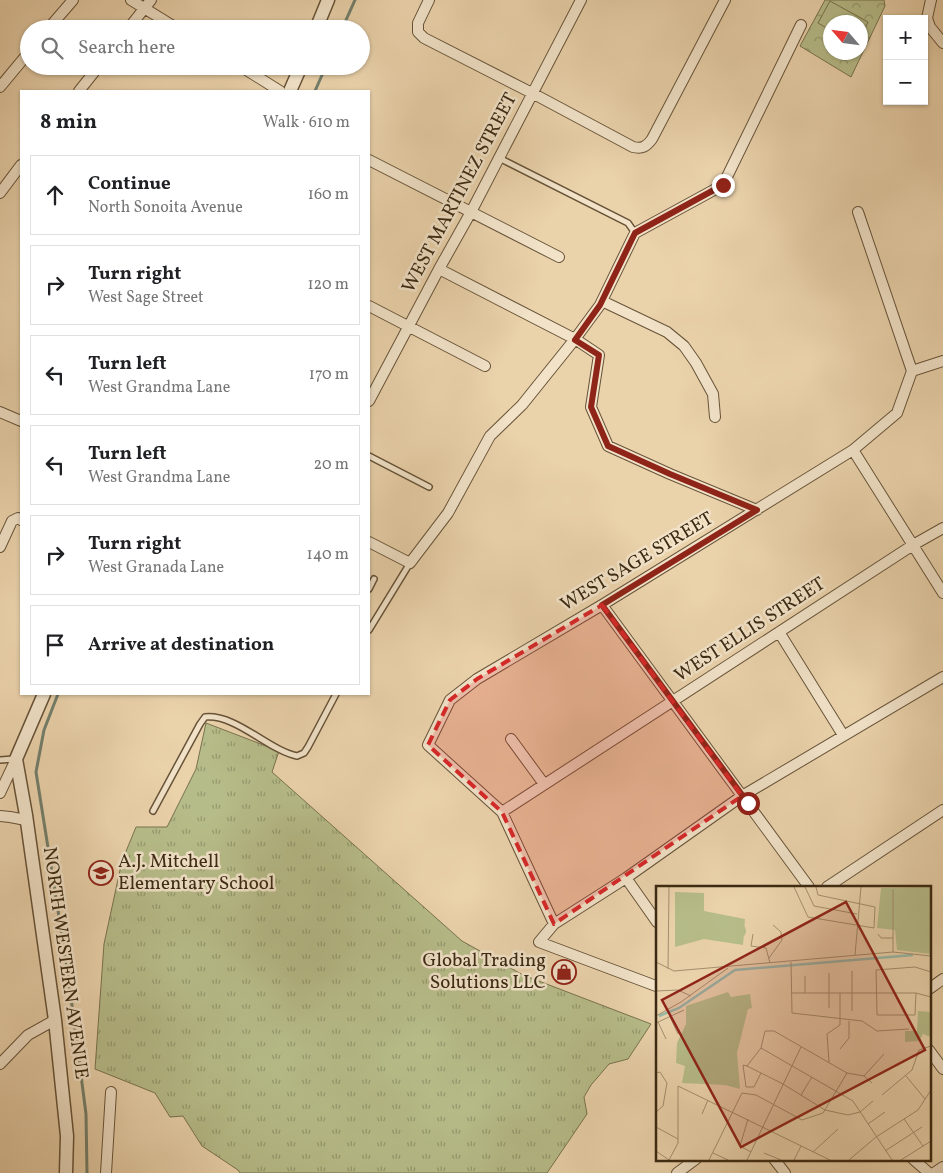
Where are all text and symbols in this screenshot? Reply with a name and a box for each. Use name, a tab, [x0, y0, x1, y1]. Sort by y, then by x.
north arrow	[823, 15, 868, 60]
map controls	[883, 15, 928, 105]
button: +	[883, 15, 928, 60]
search box	[20, 20, 370, 75]
icon: search	[38, 34, 66, 62]
text: Search here	[78, 35, 175, 61]
button: −	[883, 60, 928, 105]
street label: WEST MARTINEZ STREET	[396, 89, 524, 297]
text: 8 min	[40, 108, 97, 137]
text: Walk · 610 m	[263, 112, 350, 134]
text: Continue	[88, 171, 171, 197]
route end	[712, 174, 735, 197]
icon: ahead	[41, 181, 69, 209]
text: 160 m	[308, 184, 349, 206]
text: North Sonoita Avenue	[88, 197, 243, 219]
text: Turn right	[88, 261, 181, 287]
icon: right	[41, 271, 69, 299]
text: 120 m	[307, 274, 349, 296]
text: West Sage Street	[88, 287, 204, 309]
text: Turn left	[88, 351, 167, 377]
icon: left	[41, 361, 69, 389]
text: 170 m	[309, 364, 349, 386]
text: West Grandma Lane	[88, 377, 230, 399]
text: Turn left	[88, 441, 167, 467]
icon: left	[41, 451, 69, 479]
text: 20 m	[314, 454, 349, 476]
text: West Grandma Lane	[88, 467, 230, 489]
street label: WEST SAGE STREET	[556, 506, 718, 618]
text: Turn right	[88, 531, 181, 557]
icon: right	[41, 541, 69, 569]
text: 140 m	[307, 544, 349, 566]
text: West Granada Lane	[88, 557, 224, 579]
street label: WEST ELLIS STREET	[669, 571, 831, 689]
icon: arrive	[41, 631, 69, 659]
text: Arrive at destination	[88, 632, 274, 658]
route start	[737, 792, 760, 815]
street label: NORTH WESTERN AVENUE	[36, 845, 94, 1081]
place label: A.J. Mitchell Elementary School	[118, 849, 275, 897]
school or university icon: A.J. Mitchell Elementary School	[88, 860, 114, 886]
inset map	[656, 886, 930, 1160]
place label: Global Trading Solutions LLC	[422, 948, 546, 996]
shop icon: Global Trading Solutions LLC	[551, 959, 577, 985]

